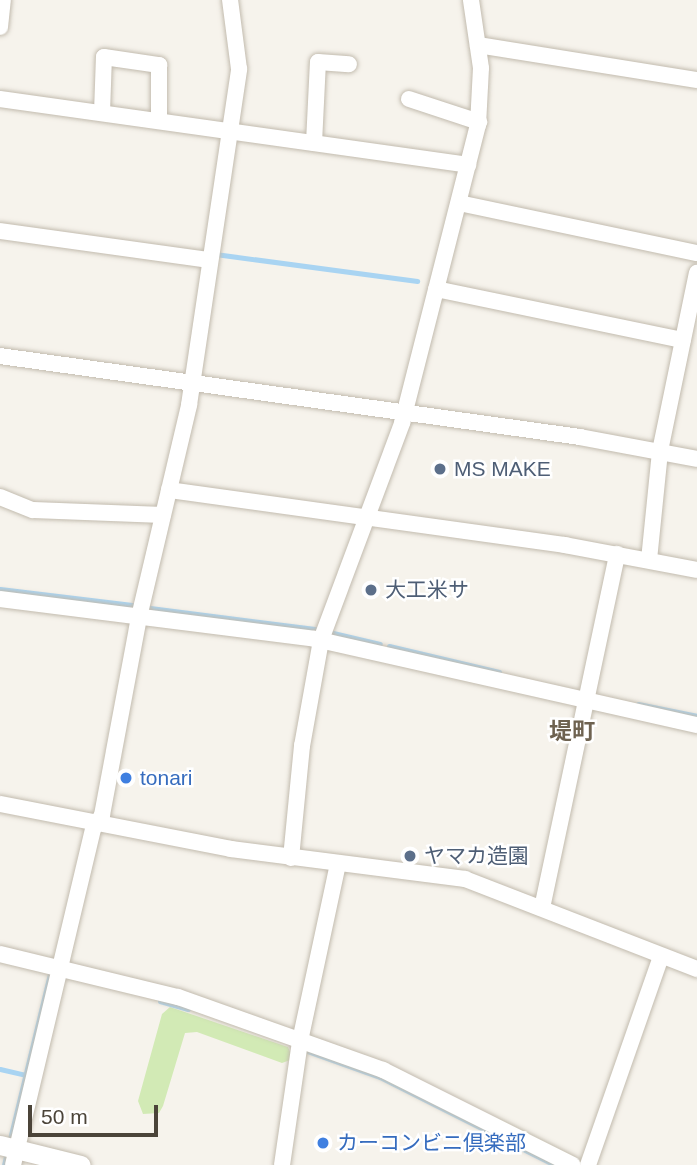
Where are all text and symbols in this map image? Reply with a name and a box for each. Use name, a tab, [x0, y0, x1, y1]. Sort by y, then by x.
place label: MS MAKE	[454, 456, 551, 482]
marker: MS MAKE	[432, 461, 448, 477]
place label: 大工米サ	[385, 577, 469, 603]
marker: 大工米サ	[363, 582, 379, 598]
district label: 堤町	[549, 717, 595, 745]
place label: tonari	[140, 765, 193, 791]
marker: tonari	[118, 770, 134, 786]
place label: ヤマカ造園	[424, 843, 529, 869]
marker: ヤマカ造園	[402, 848, 418, 864]
scale bar	[32, 1092, 161, 1136]
text: 50 m	[41, 1105, 88, 1128]
place label: カーコンビニ倶楽部	[337, 1130, 526, 1156]
marker: カーコンビニ倶楽部	[315, 1135, 331, 1151]

